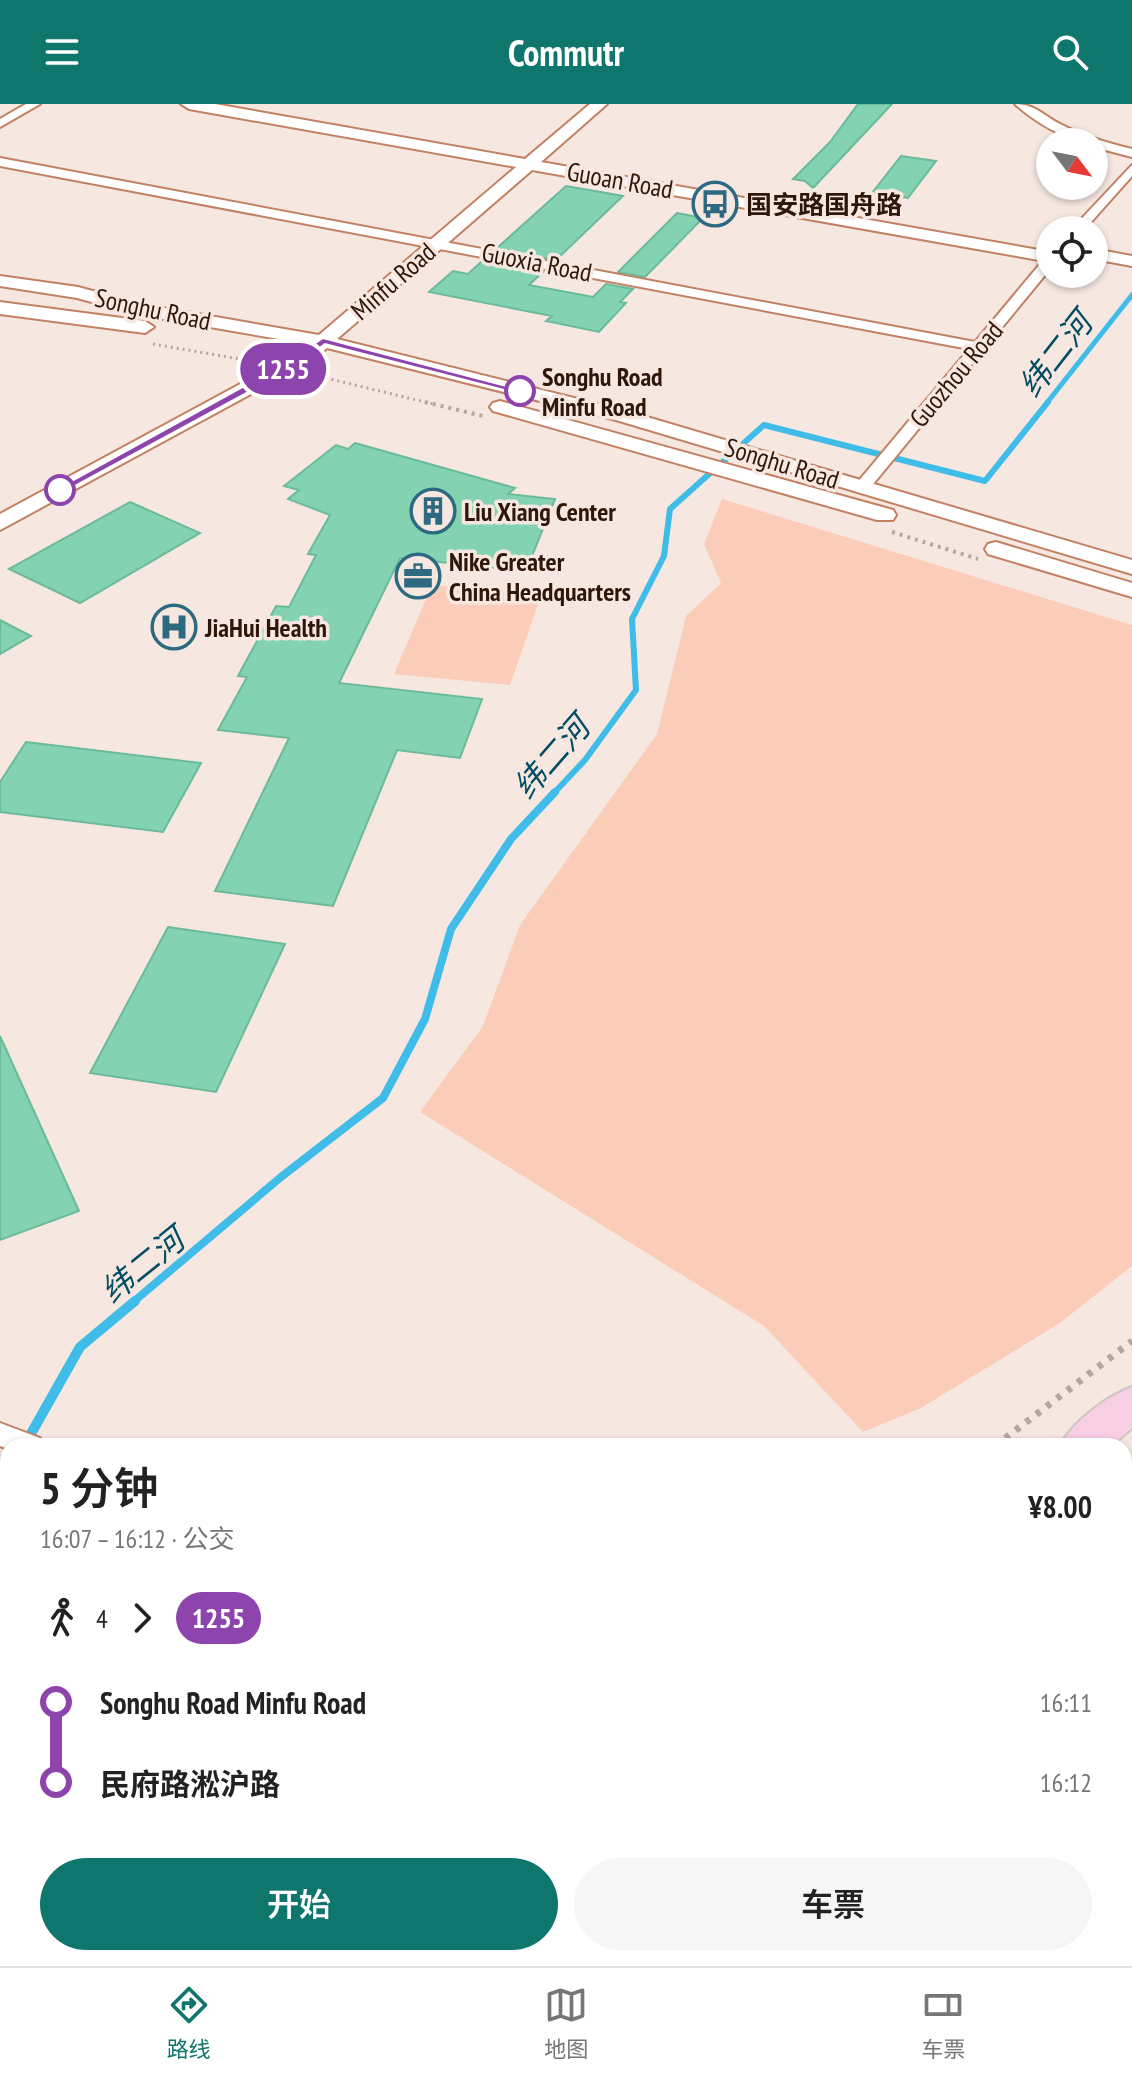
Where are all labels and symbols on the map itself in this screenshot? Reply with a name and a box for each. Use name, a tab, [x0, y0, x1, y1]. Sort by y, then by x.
north arrow	[1036, 128, 1108, 200]
street label: Guoan Road	[564, 154, 676, 206]
bus stop icon: 国安路国舟路	[691, 180, 739, 228]
place label: 国安路国舟路	[746, 188, 902, 221]
street label: Minfu Road	[344, 235, 442, 327]
street label: Guoxia Road	[479, 235, 595, 289]
street label: Songhu Road	[92, 281, 214, 337]
water label: 纬二河	[1009, 299, 1105, 405]
street label: Guozhou Road	[902, 314, 1010, 434]
line badge: 1255	[227, 343, 339, 395]
place label: Songhu Road Minfu Road	[542, 360, 663, 423]
marker: Songhu Road Minfu Road	[505, 376, 535, 406]
street label: Songhu Road	[721, 430, 843, 496]
unlabelled marker	[45, 475, 75, 505]
building icon: Liu Xiang Center	[409, 487, 457, 535]
place label: Liu Xiang Center	[464, 495, 616, 528]
place label: Nike Greater China Headquarters	[449, 545, 631, 608]
office icon: Nike Greater China Headquarters	[394, 552, 442, 600]
hospital icon: JiaHui Health	[150, 603, 198, 651]
place label: JiaHui Health	[204, 611, 327, 644]
water label: 纬二河	[504, 702, 602, 807]
water label: 纬二河	[91, 1215, 197, 1312]

